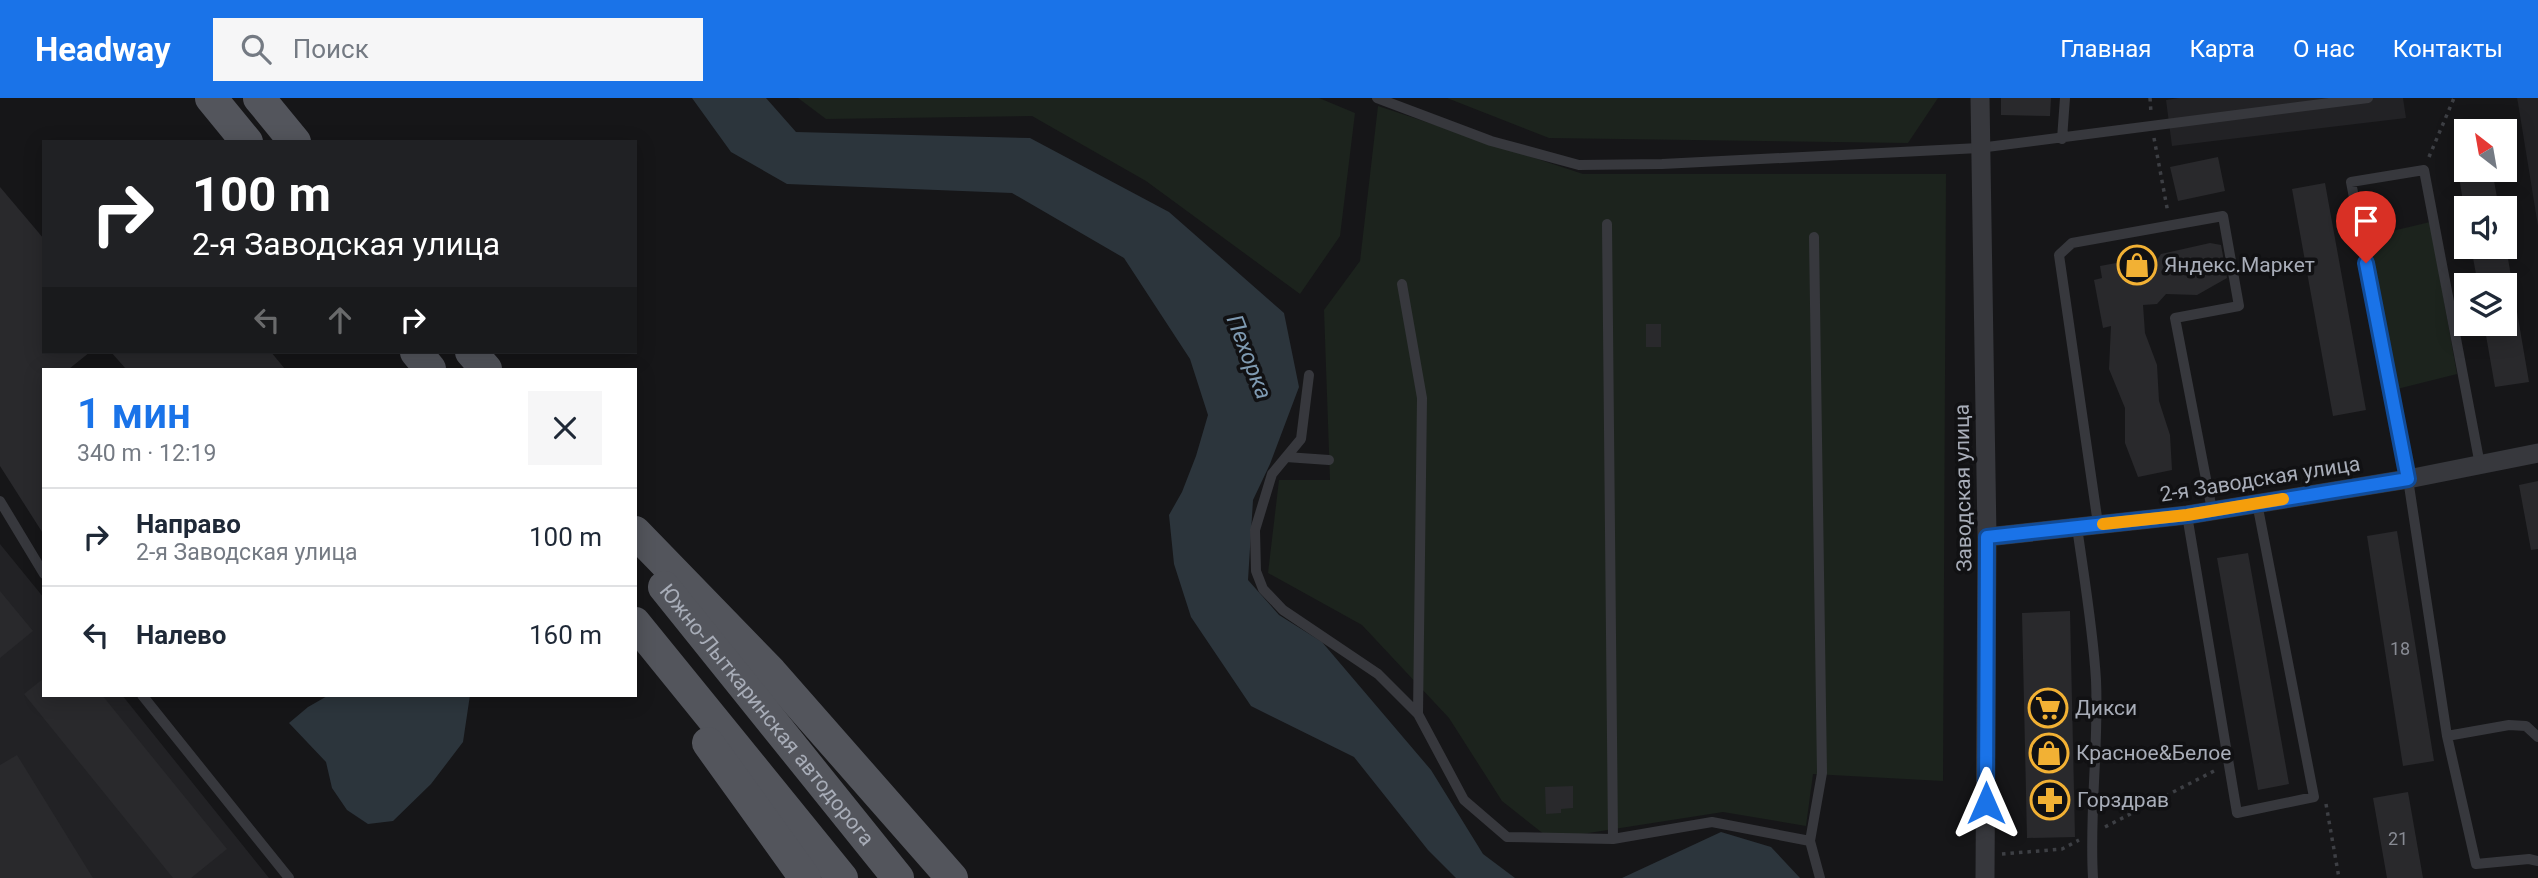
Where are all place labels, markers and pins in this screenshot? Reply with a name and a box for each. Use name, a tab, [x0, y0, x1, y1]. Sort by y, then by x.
pin	[2336, 191, 2396, 263]
shop icon: Яндекс.Маркет	[2116, 244, 2158, 286]
place label: Яндекс.Маркет	[2164, 253, 2315, 277]
supermarket icon: Дикси	[2027, 687, 2069, 729]
place label: Дикси	[2075, 696, 2137, 720]
shop icon: Красное&Белое	[2028, 732, 2070, 774]
place label: Красное&Белое	[2076, 741, 2231, 765]
pharmacy icon: Горздрав	[2029, 779, 2071, 821]
place label: Горздрав	[2077, 788, 2169, 812]

